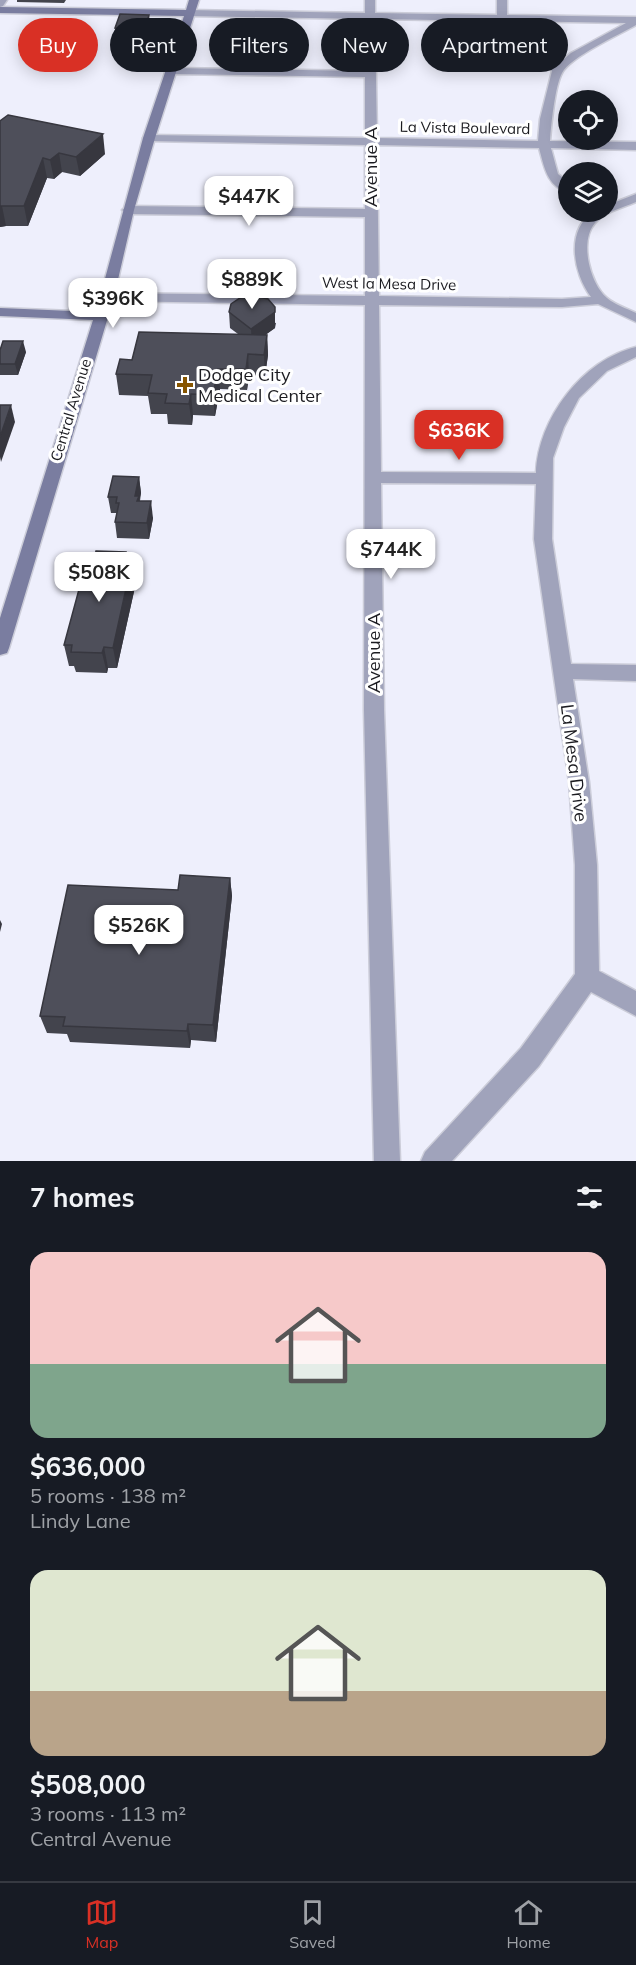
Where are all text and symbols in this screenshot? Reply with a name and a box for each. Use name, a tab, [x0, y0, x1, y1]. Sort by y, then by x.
chip: Buy	[18, 18, 98, 72]
chip: Rent	[110, 18, 197, 72]
chip: Filters	[209, 18, 309, 72]
chip: New	[321, 18, 409, 72]
chip: Apartment	[421, 18, 568, 72]
map controls	[558, 90, 618, 222]
button: locate	[558, 90, 618, 150]
street label: La Vista Boulevard	[399, 117, 531, 138]
street label: Avenue A	[359, 127, 382, 207]
button: layers	[558, 162, 618, 222]
pin: $447K	[207, 176, 291, 227]
text: $447K	[218, 183, 280, 208]
pin: $889K	[210, 259, 294, 310]
text: $889K	[221, 266, 283, 291]
street label: West la Mesa Drive	[322, 273, 456, 294]
pin: $396K	[71, 278, 155, 329]
text: $396K	[82, 285, 144, 310]
street label: Central Avenue	[46, 356, 95, 463]
place label: Dodge City Medical Center	[198, 363, 322, 407]
marker: Dodge City Medical Center	[176, 376, 194, 394]
pin: $636K	[417, 410, 501, 461]
text: $636K	[428, 417, 490, 442]
pin: $744K	[349, 529, 433, 580]
text: $744K	[360, 536, 422, 561]
pin: $508K	[57, 552, 141, 603]
text: $508K	[68, 559, 130, 584]
street label: Avenue A	[362, 613, 385, 693]
street label: La Mesa Drive	[556, 703, 593, 823]
pin: $526K	[97, 905, 181, 956]
text: $526K	[108, 912, 170, 937]
text: 7 homes	[30, 1181, 134, 1214]
icon: filters	[573, 1181, 606, 1214]
icon: home	[264, 1291, 372, 1399]
text: $636,000	[30, 1450, 146, 1483]
text: 5 rooms · 138 m²	[30, 1483, 186, 1508]
text: Lindy Lane	[30, 1508, 131, 1533]
icon: home	[264, 1609, 372, 1717]
text: $508,000	[30, 1768, 146, 1801]
text: 3 rooms · 113 m²	[30, 1801, 186, 1826]
text: Central Avenue	[30, 1826, 171, 1851]
tab: Map	[85, 1896, 118, 1952]
tab: Saved	[289, 1896, 336, 1952]
tab: Home	[506, 1896, 551, 1952]

